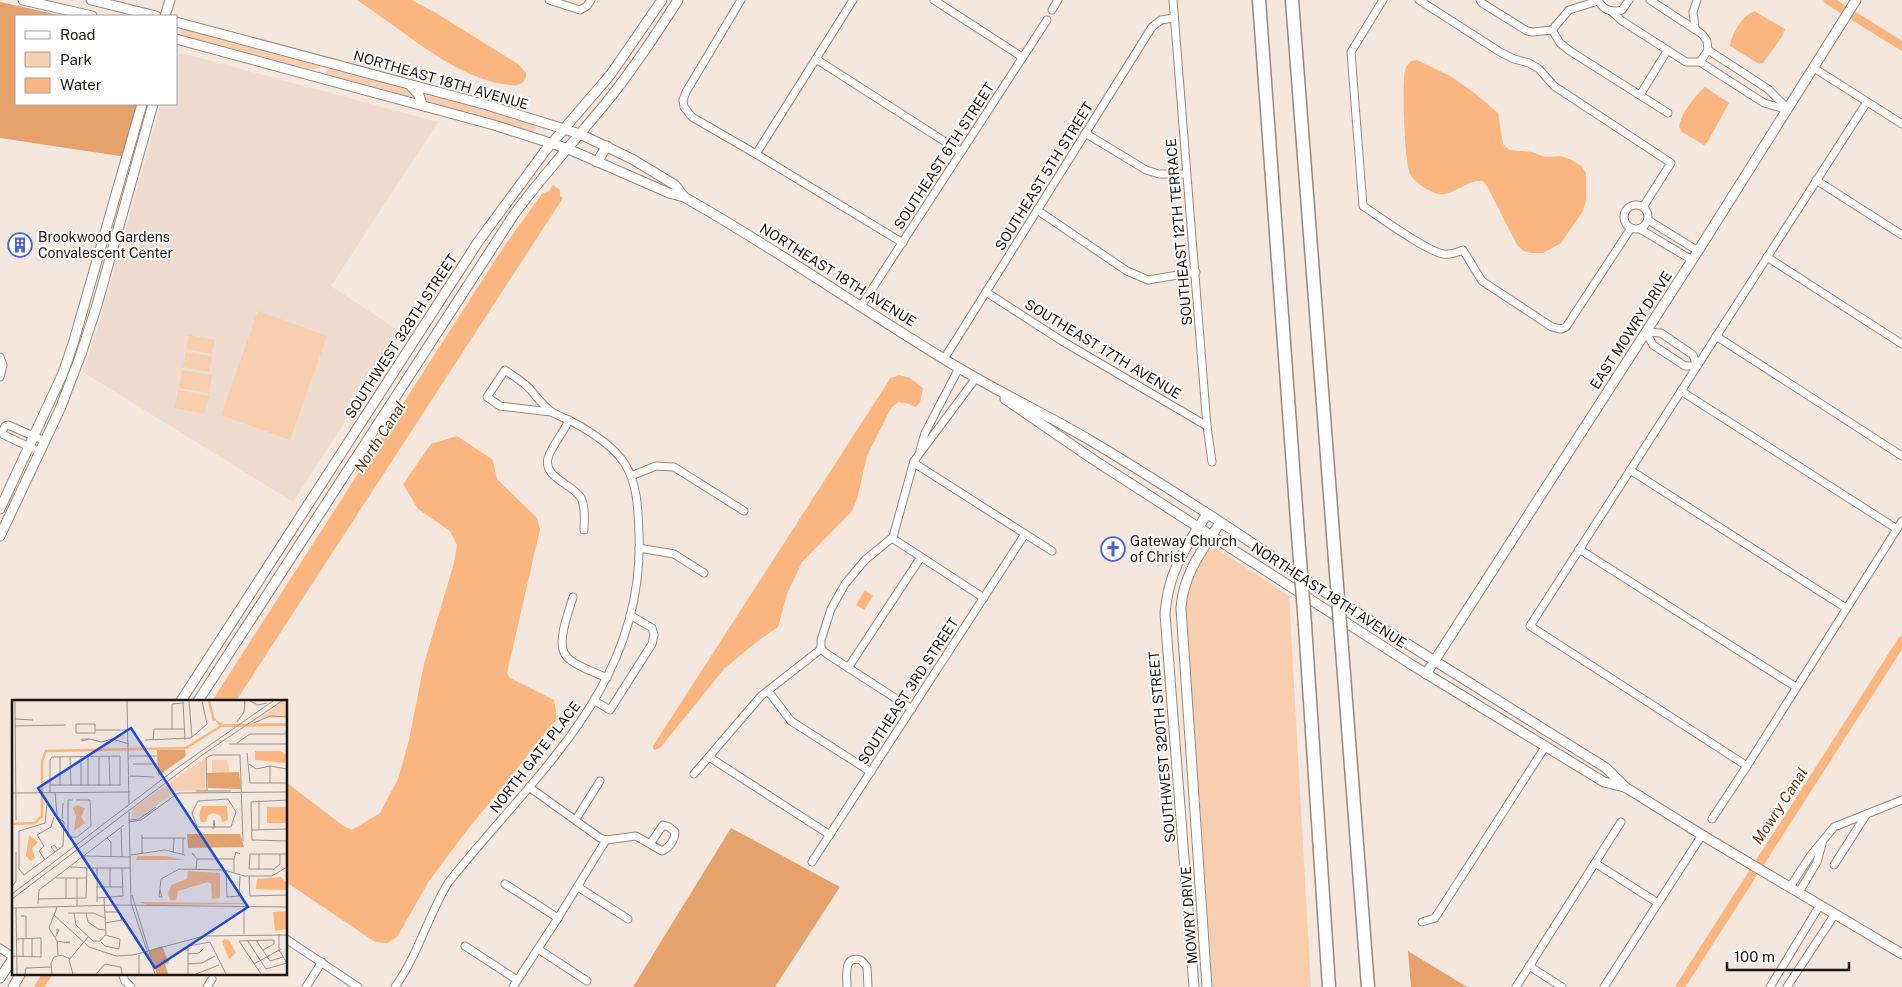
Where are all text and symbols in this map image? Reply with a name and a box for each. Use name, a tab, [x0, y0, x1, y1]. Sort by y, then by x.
legend	[15, 15, 178, 105]
text: Road	[60, 26, 96, 43]
street label: NORTHEAST 18TH AVENUE	[352, 47, 530, 113]
text: Park	[60, 51, 92, 68]
text: Water	[60, 76, 102, 93]
street label: SOUTHEAST 6TH STREET	[891, 80, 997, 232]
street label: SOUTHEAST 5TH STREET	[992, 99, 1096, 253]
street label: SOUTHEAST 12TH TERRACE	[1163, 138, 1195, 326]
street label: NORTHEAST 18TH AVENUE	[757, 220, 919, 330]
place label: Brookwood Gardens Convalescent Center	[38, 229, 173, 261]
building icon: Brookwood Gardens Convalescent Center	[7, 232, 33, 258]
street label: SOUTHWEST 328TH STREET	[342, 251, 460, 421]
street label: EAST MOWRY DRIVE	[1587, 268, 1675, 392]
street label: SOUTHEAST 17TH AVENUE	[1022, 296, 1184, 402]
water label: North Canal	[350, 398, 409, 475]
place label: Gateway Church of Christ	[1130, 533, 1237, 565]
church icon: Gateway Church of Christ	[1100, 536, 1126, 562]
street label: NORTHEAST 18TH AVENUE	[1249, 539, 1409, 651]
street label: SOUTHEAST 3RD STREET	[855, 615, 961, 767]
street label: SOUTHWEST 320TH STREET	[1146, 651, 1178, 843]
street label: NORTH GATE PLACE	[487, 698, 583, 816]
inset map	[12, 700, 288, 974]
water label: Mowry Canal	[1749, 764, 1811, 847]
street label: MOWRY DRIVE	[1178, 866, 1200, 964]
scale bar	[1727, 940, 1850, 972]
text: 100 m	[1734, 948, 1775, 965]

